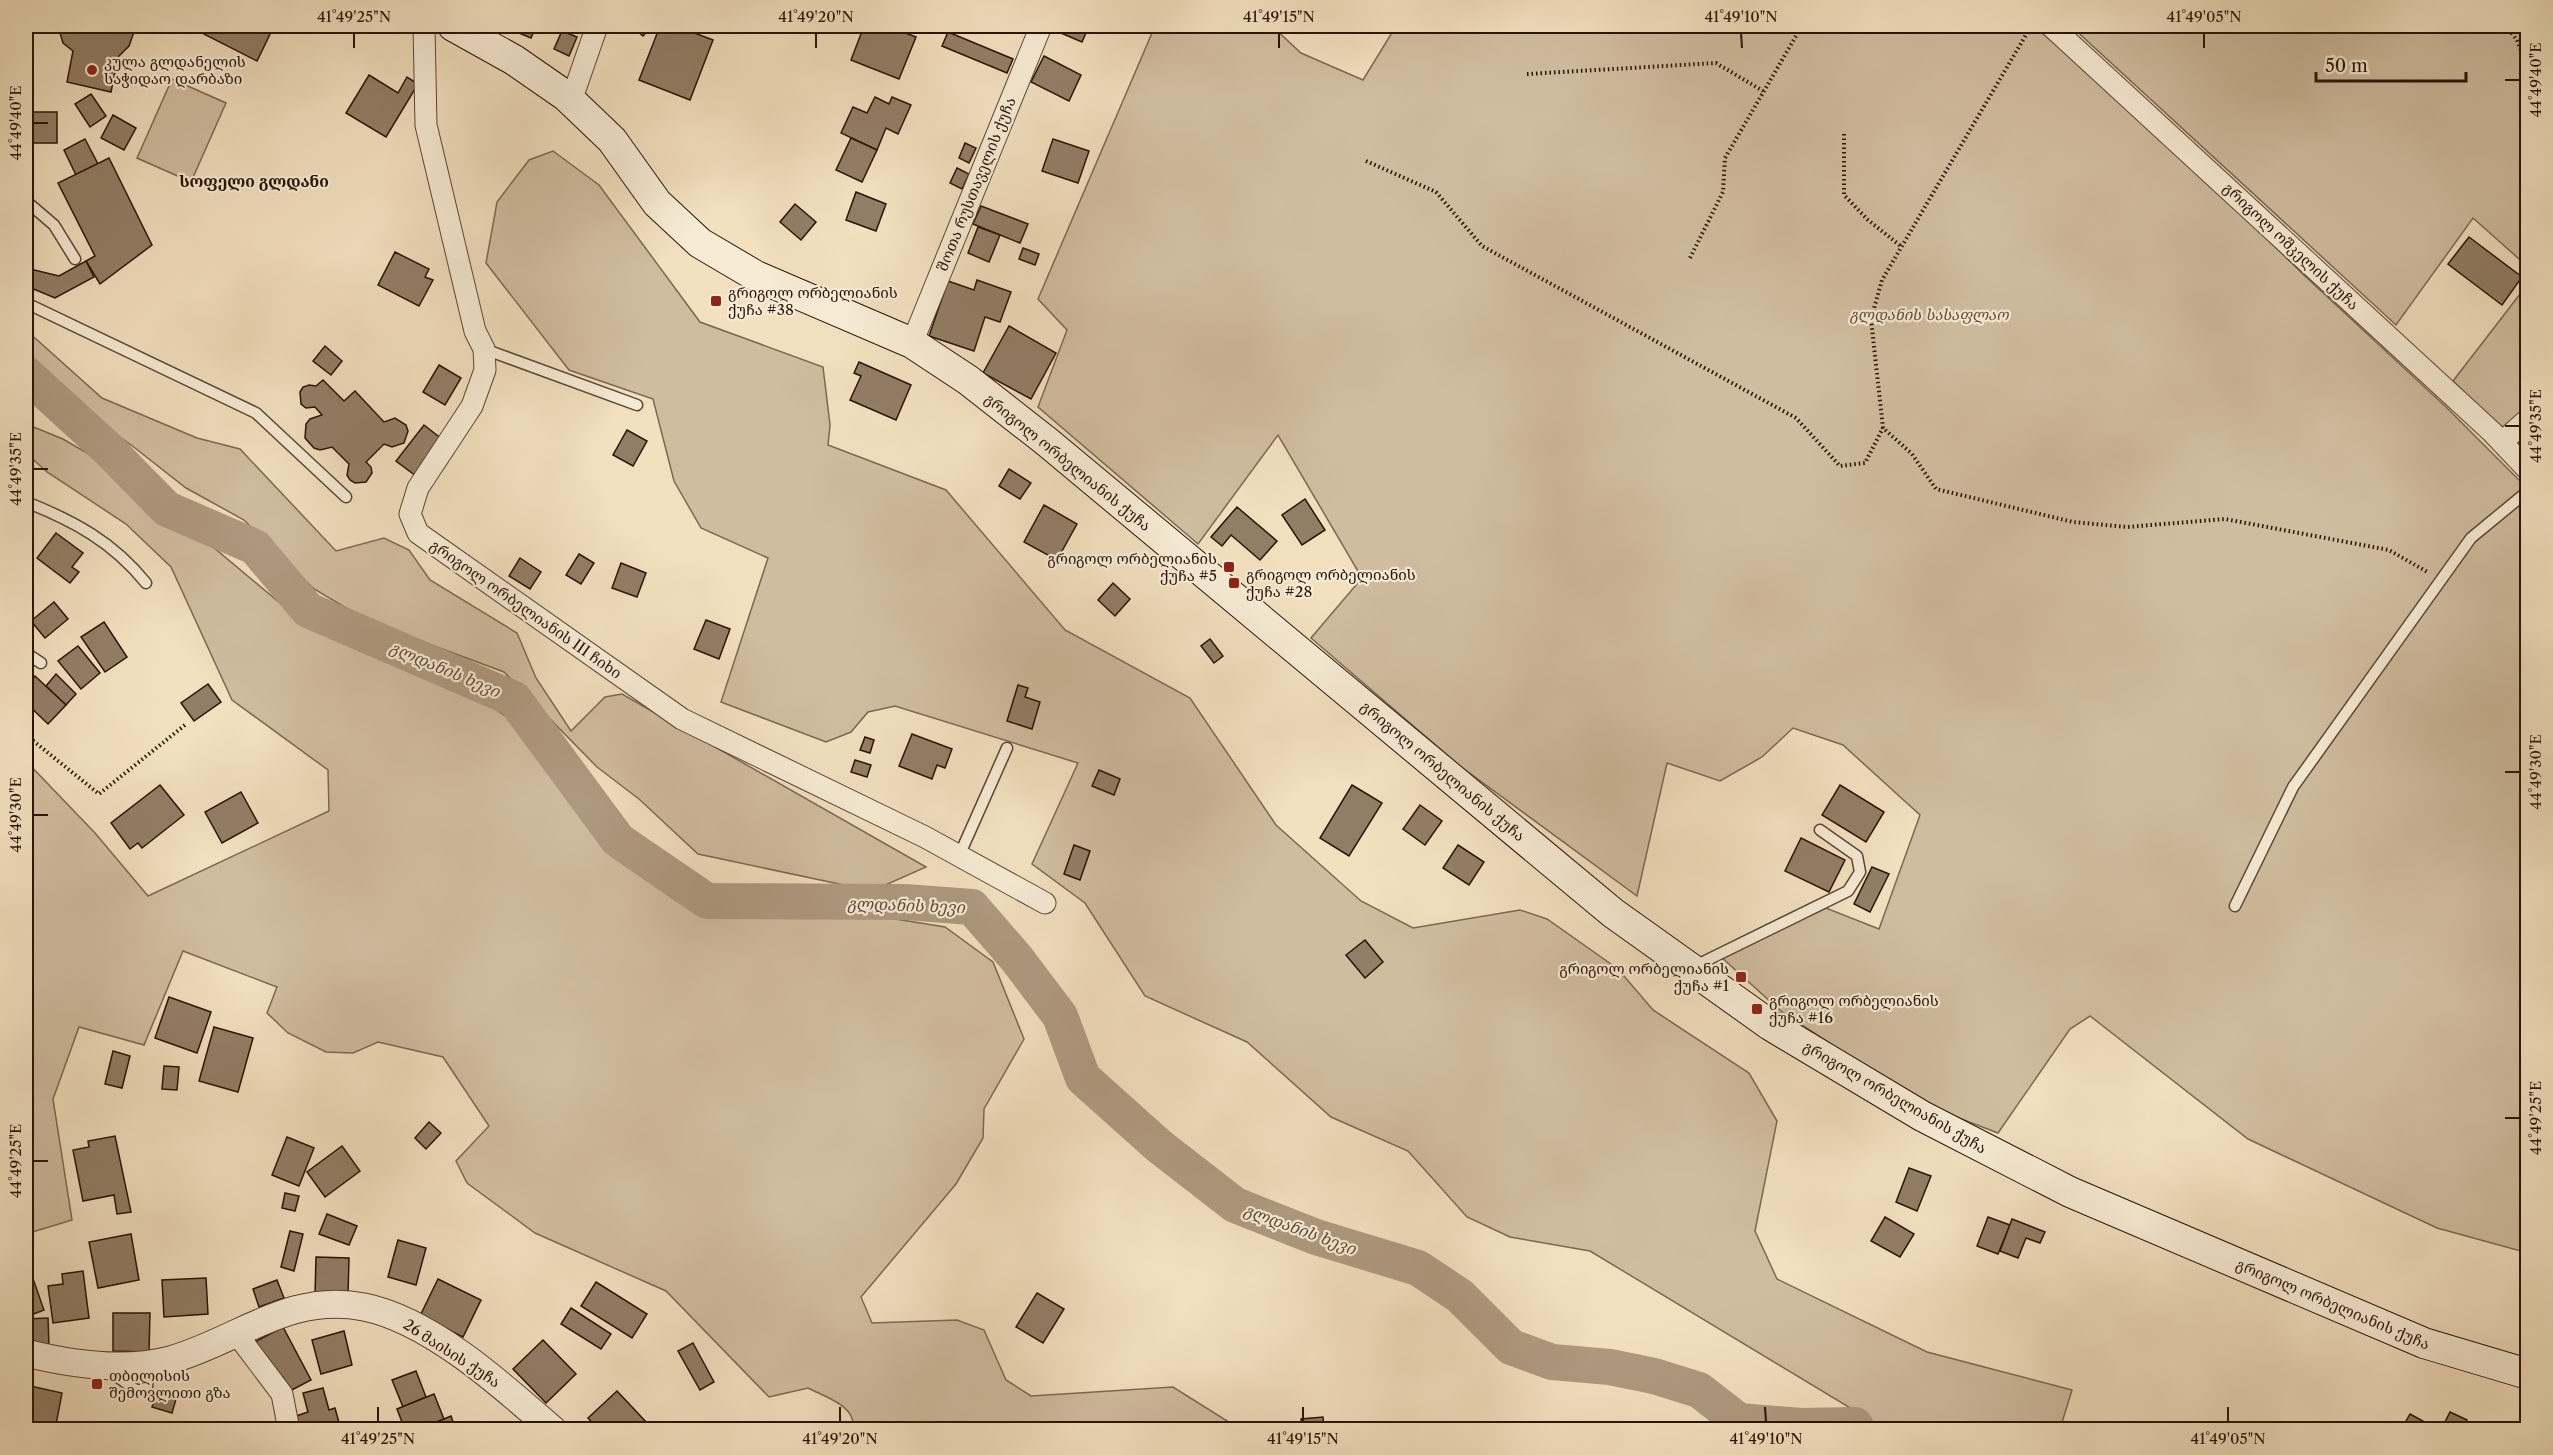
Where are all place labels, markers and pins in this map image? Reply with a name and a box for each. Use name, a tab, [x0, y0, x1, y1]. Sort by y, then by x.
place label: კულა გლდანელის საჭიდაო დარბაზი	[104, 52, 246, 88]
marker: კულა გლდანელის საჭიდაო დარბაზი	[85, 63, 99, 77]
place label: გრიგოლ ორბელიანის ქუჩა #38	[728, 283, 898, 319]
marker: გრიგოლ ორბელიანის ქუჩა #38	[709, 294, 723, 308]
place label: გრიგოლ ორბელიანის ქუჩა #5	[1047, 549, 1217, 585]
marker: გრიგოლ ორბელიანის ქუჩა #5	[1222, 560, 1236, 574]
place label: გრიგოლ ორბელიანის ქუჩა #28	[1246, 565, 1416, 601]
marker: გრიგოლ ორბელიანის ქუჩა #28	[1227, 576, 1241, 590]
place label: გრიგოლ ორბელიანის ქუჩა #1	[1559, 959, 1730, 995]
marker: გრიგოლ ორბელიანის ქუჩა #1	[1734, 970, 1748, 984]
place label: გრიგოლ ორბელიანის ქუჩა #16	[1769, 991, 1939, 1027]
marker: გრიგოლ ორბელიანის ქუჩა #16	[1750, 1002, 1764, 1016]
place label: თბილისის შემოვლითი გზა	[109, 1366, 231, 1402]
marker: თბილისის შემოვლითი გზა	[90, 1377, 104, 1391]

